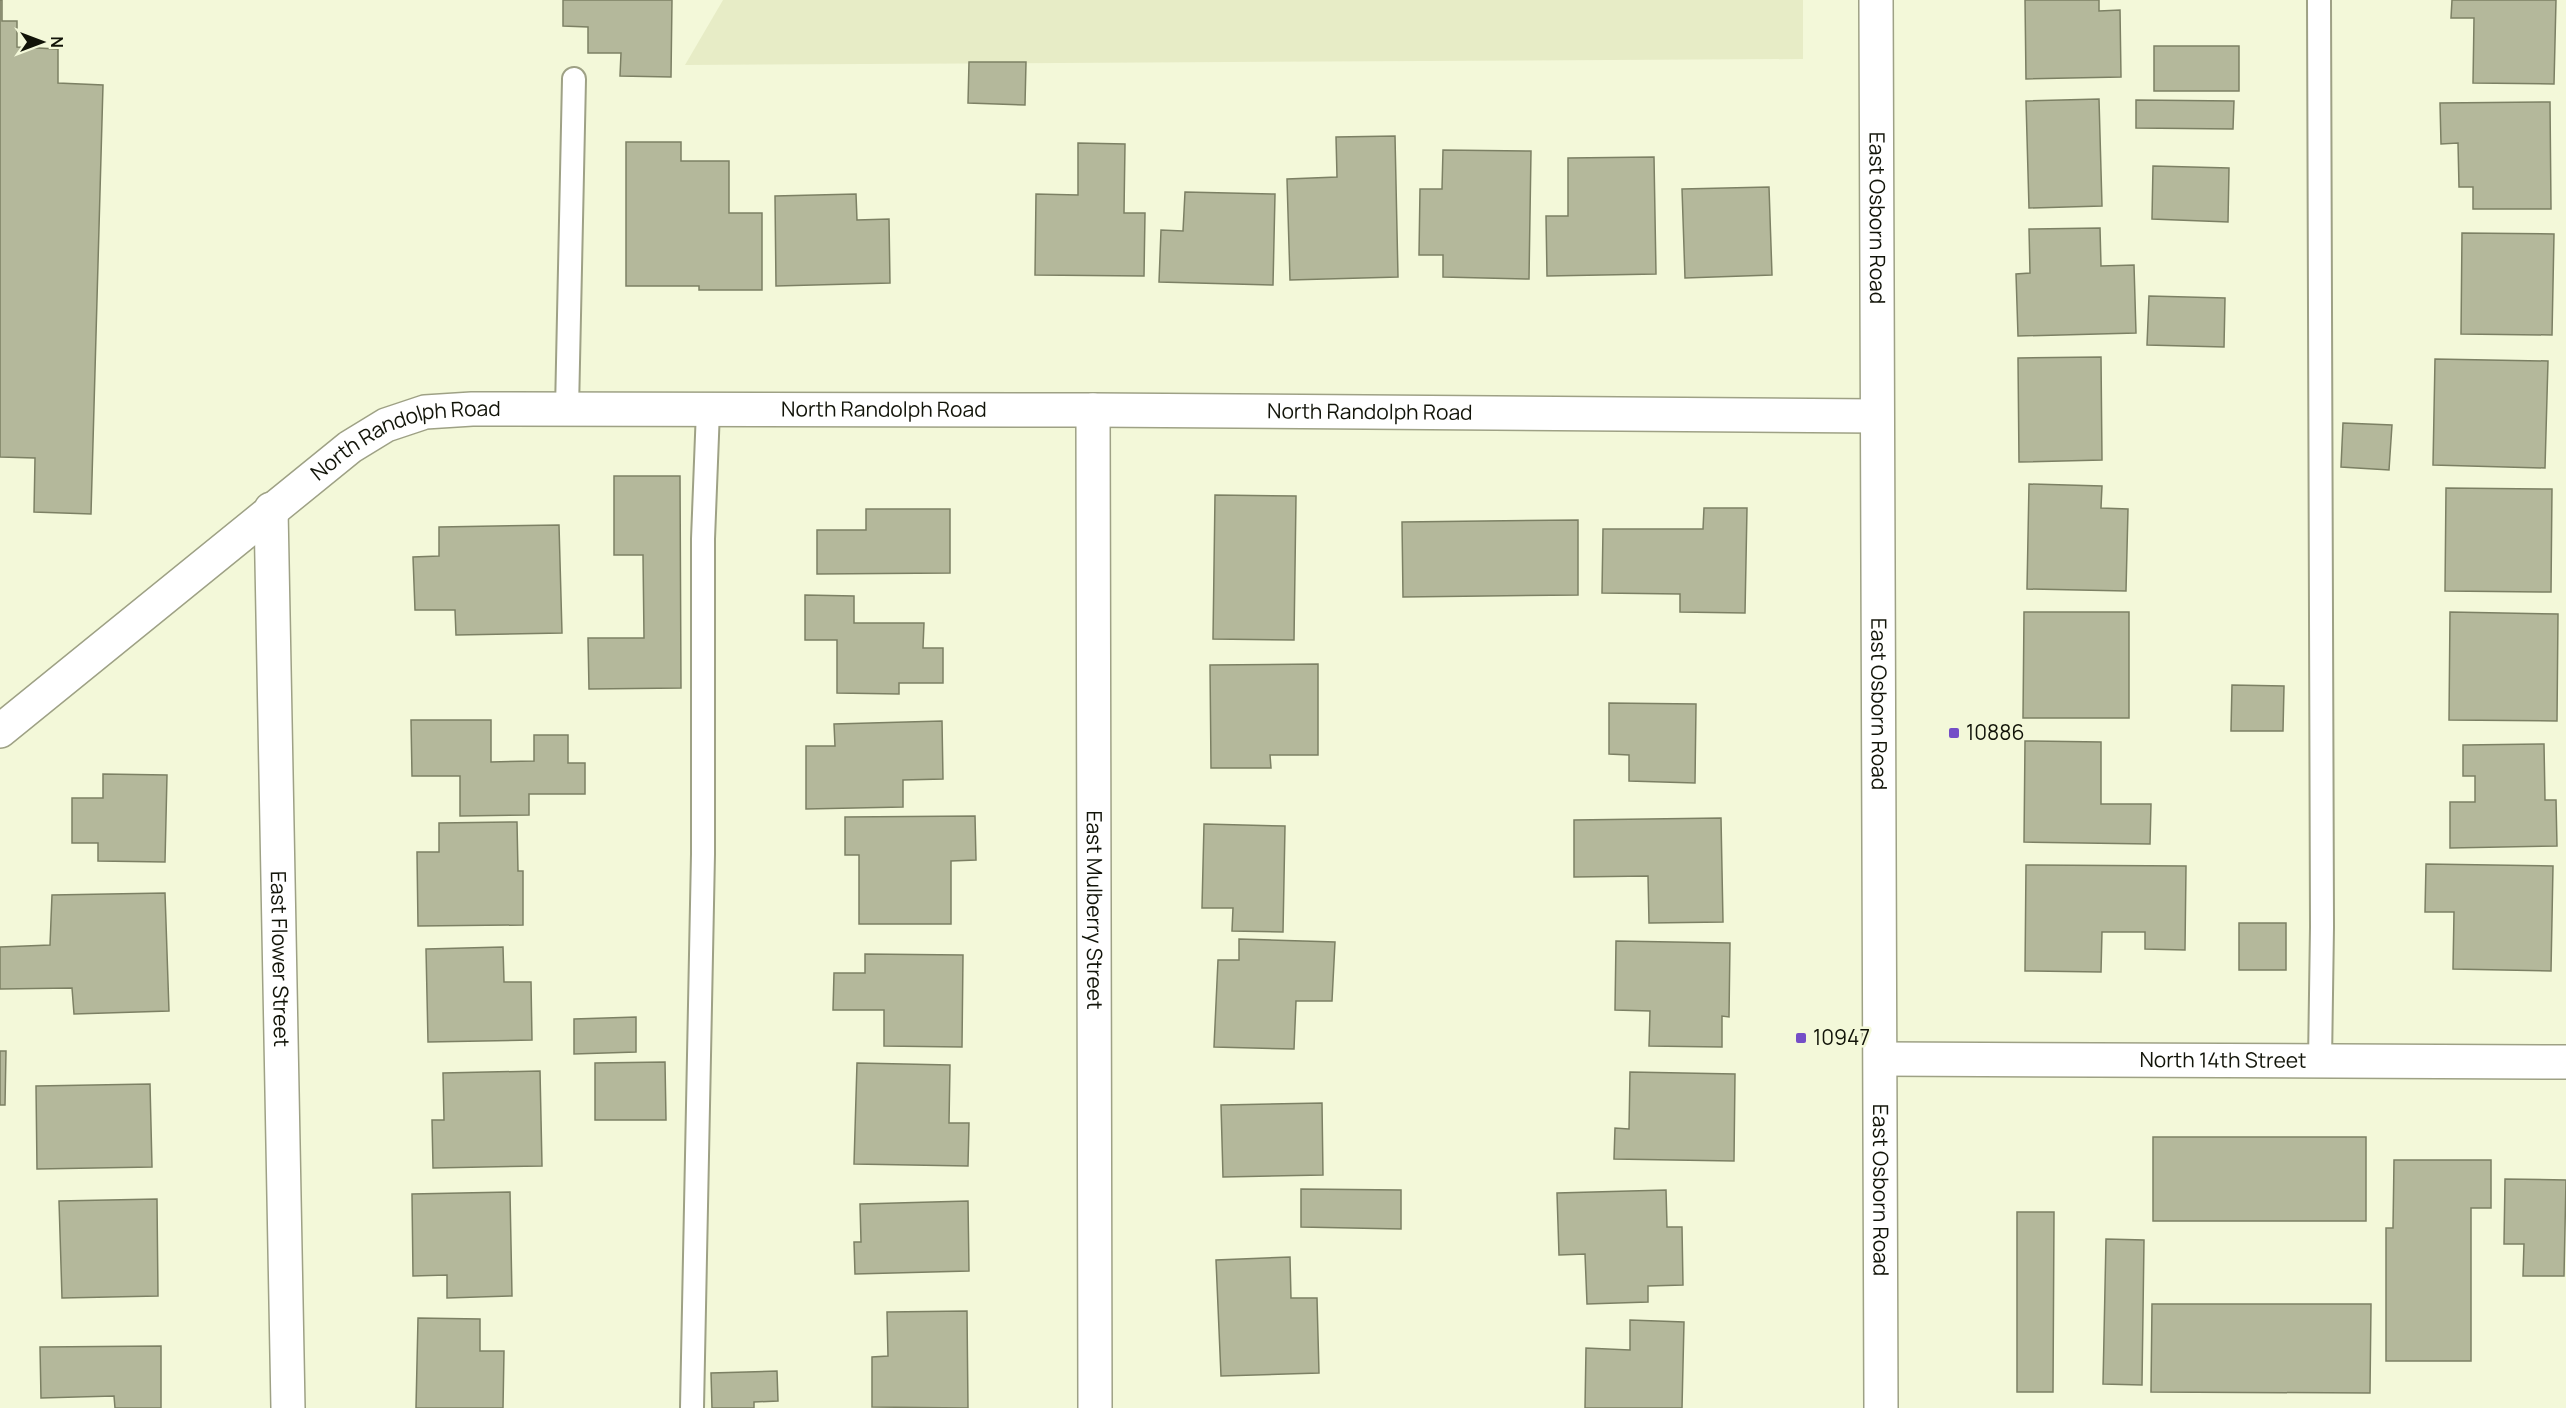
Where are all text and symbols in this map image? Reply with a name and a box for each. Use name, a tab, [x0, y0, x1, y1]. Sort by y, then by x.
north arrow	[12, 12, 72, 72]
text: N	[46, 36, 68, 48]
street label: East Osborn Road	[1863, 132, 1892, 304]
street label: North Randolph Road	[304, 394, 501, 486]
street label: North Randolph Road	[781, 394, 987, 423]
street label: North Randolph Road	[1267, 396, 1473, 426]
street label: East Osborn Road	[1865, 618, 1894, 790]
place label: 10886	[1966, 718, 2024, 746]
marker: 10886	[1947, 726, 1961, 740]
street label: East Mulberry Street	[1081, 810, 1109, 1010]
street label: East Flower Street	[265, 870, 296, 1047]
place label: 10947	[1813, 1023, 1870, 1051]
marker: 10947	[1794, 1031, 1808, 1045]
street label: North 14th Street	[2139, 1045, 2307, 1074]
street label: East Osborn Road	[1867, 1104, 1896, 1276]

